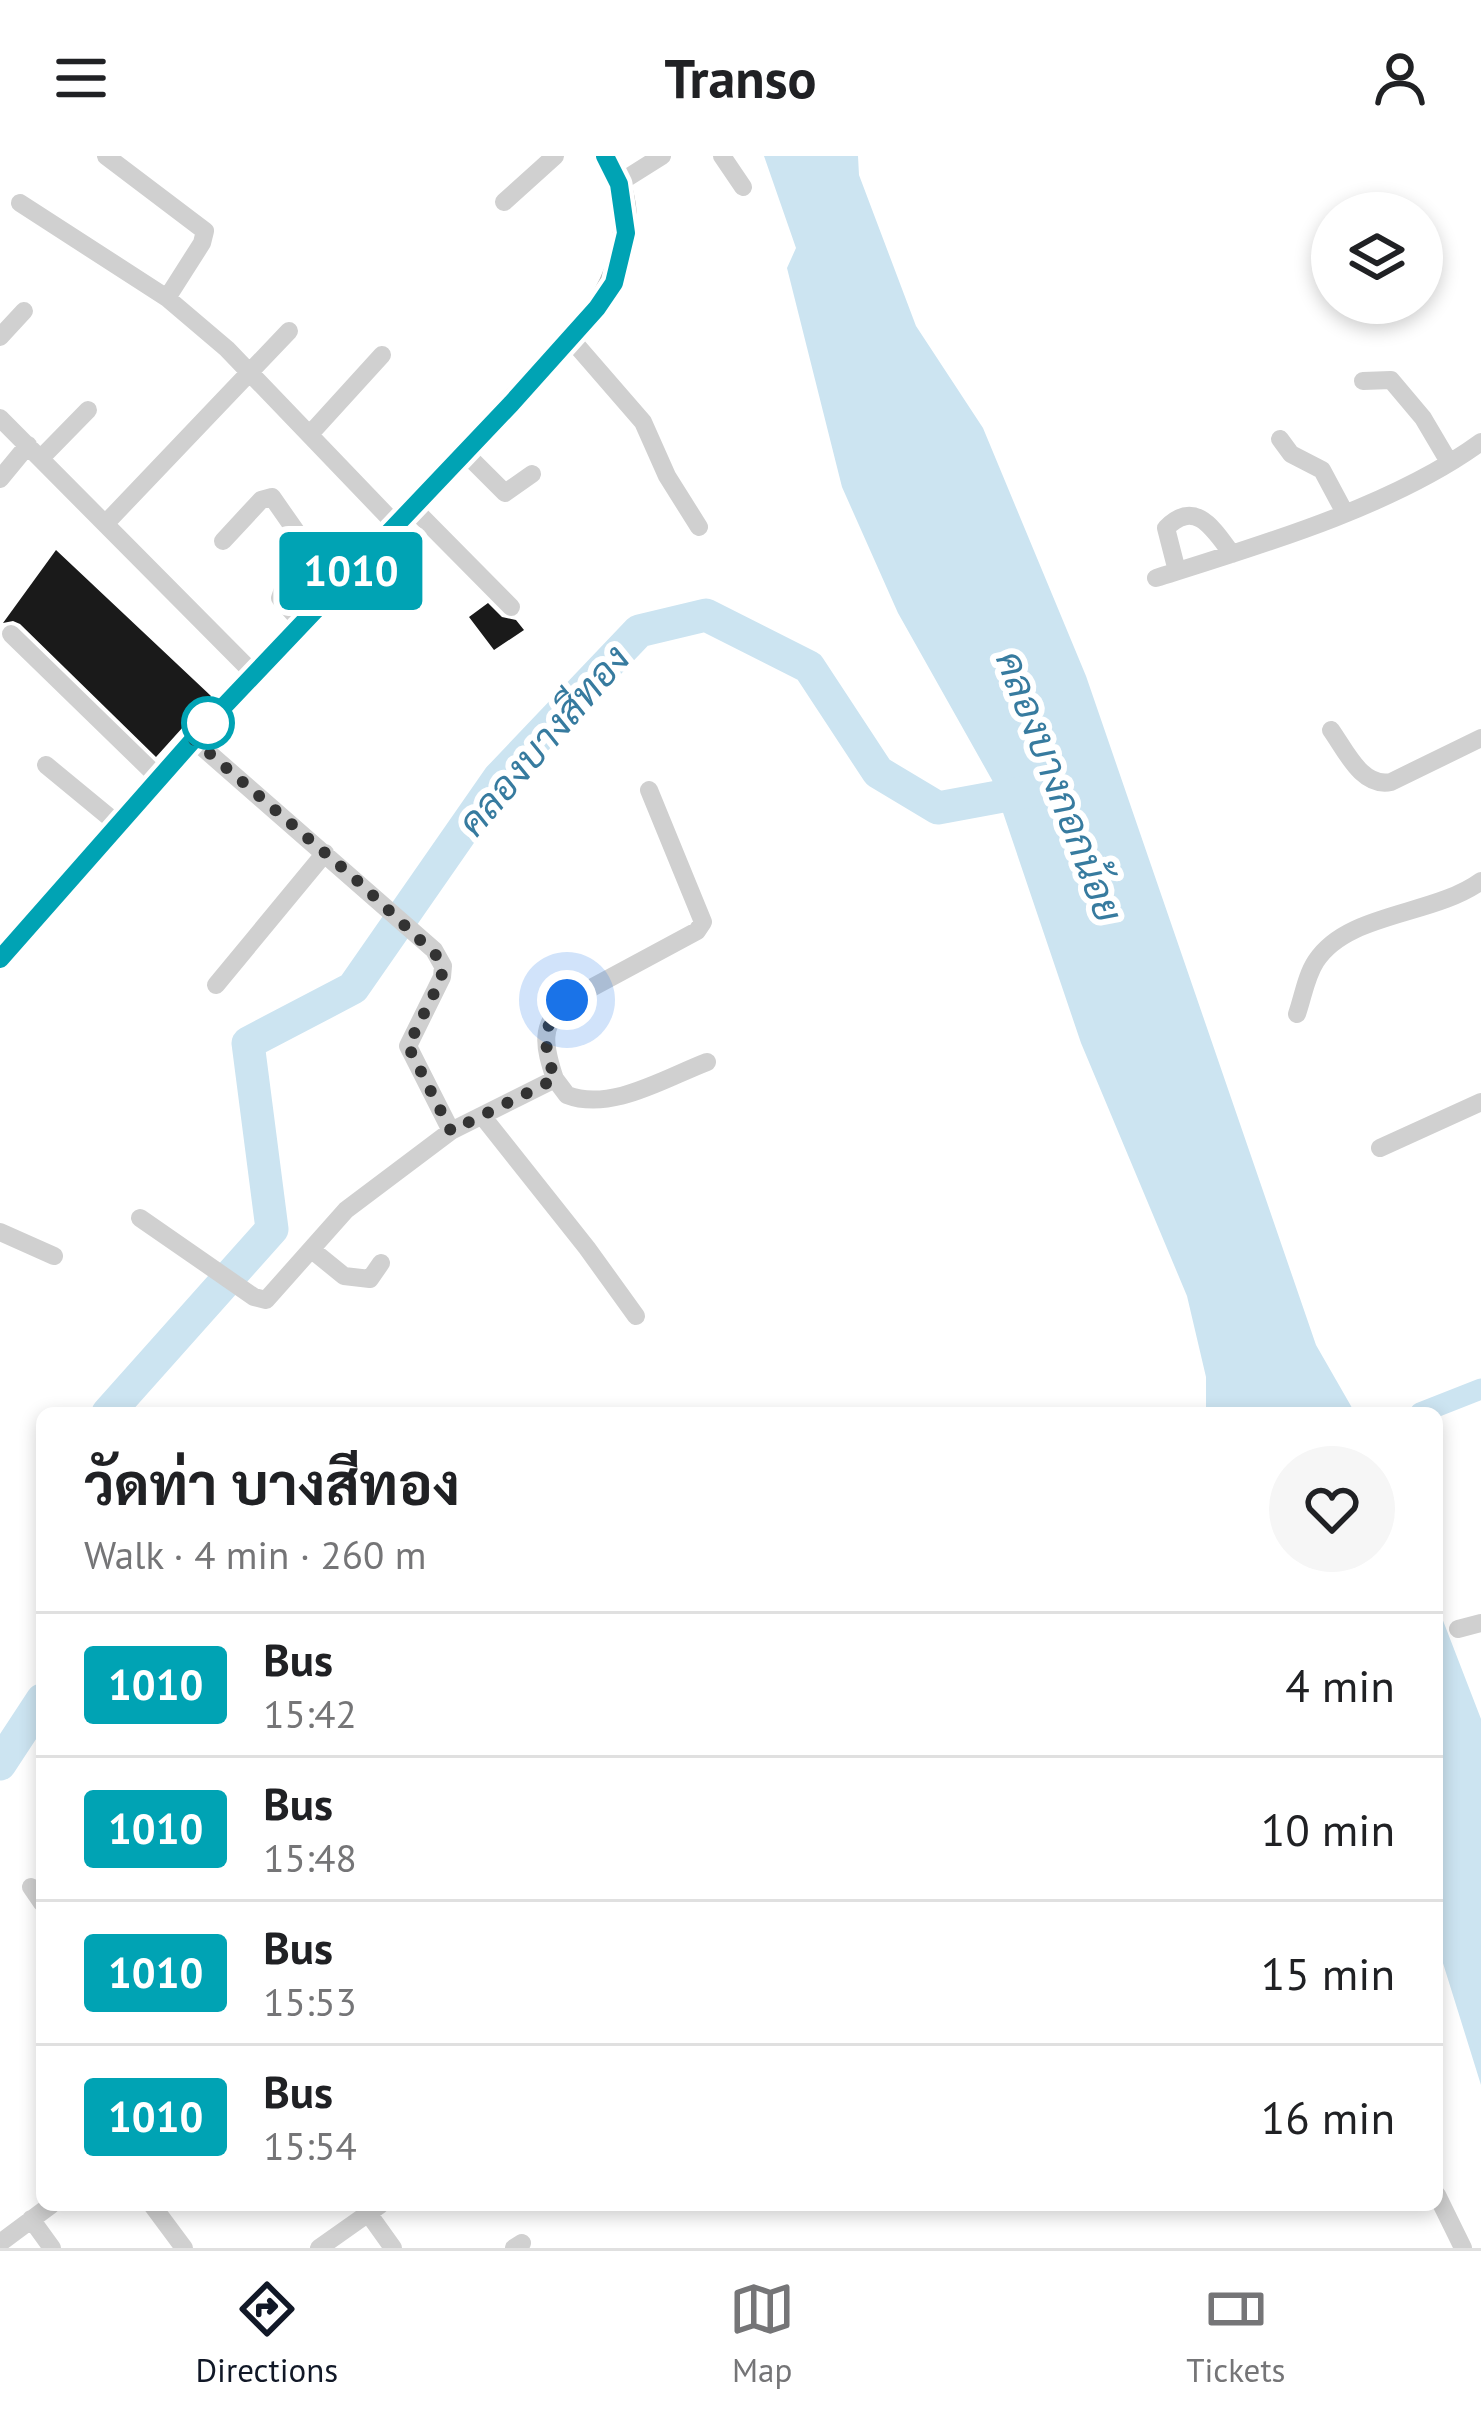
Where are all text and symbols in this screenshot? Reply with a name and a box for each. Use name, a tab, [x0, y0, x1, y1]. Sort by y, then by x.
text: Transo	[665, 43, 816, 113]
icon: menu	[48, 45, 114, 111]
icon: person	[1367, 45, 1433, 111]
map controls	[1311, 192, 1443, 324]
button: layers	[1311, 192, 1443, 324]
line badge: 1010	[267, 532, 435, 610]
text: 1010	[303, 543, 399, 598]
water label: คลองบางสีทอง	[446, 634, 640, 846]
water label: คลองบางกอกน้อย	[985, 643, 1135, 929]
unlabelled marker	[183, 698, 233, 748]
your location	[537, 970, 597, 1030]
button: heart	[1269, 1446, 1395, 1572]
text: วัดท่า บางสีทอง	[84, 1447, 460, 1521]
text: Walk · 4 min · 260 m	[84, 1529, 426, 1580]
text: Bus	[263, 1630, 333, 1688]
text: 4 min	[1285, 1656, 1395, 1714]
text: 1010	[108, 1657, 203, 1712]
text: 15:42	[263, 1688, 357, 1739]
text: Bus	[263, 1774, 333, 1832]
text: 10 min	[1261, 1800, 1395, 1858]
text: 1010	[108, 1801, 203, 1856]
text: 15:48	[263, 1832, 357, 1883]
text: Bus	[263, 1918, 333, 1976]
text: 15 min	[1261, 1944, 1395, 2002]
text: 1010	[108, 1945, 203, 2000]
text: 15:53	[263, 1976, 357, 2027]
text: Bus	[263, 2062, 333, 2120]
text: 16 min	[1261, 2088, 1395, 2146]
text: 1010	[108, 2089, 203, 2144]
text: 15:54	[263, 2120, 357, 2171]
tab: Directions	[196, 2276, 338, 2391]
tab: Map	[729, 2276, 795, 2391]
tab: Tickets	[1186, 2276, 1285, 2391]

